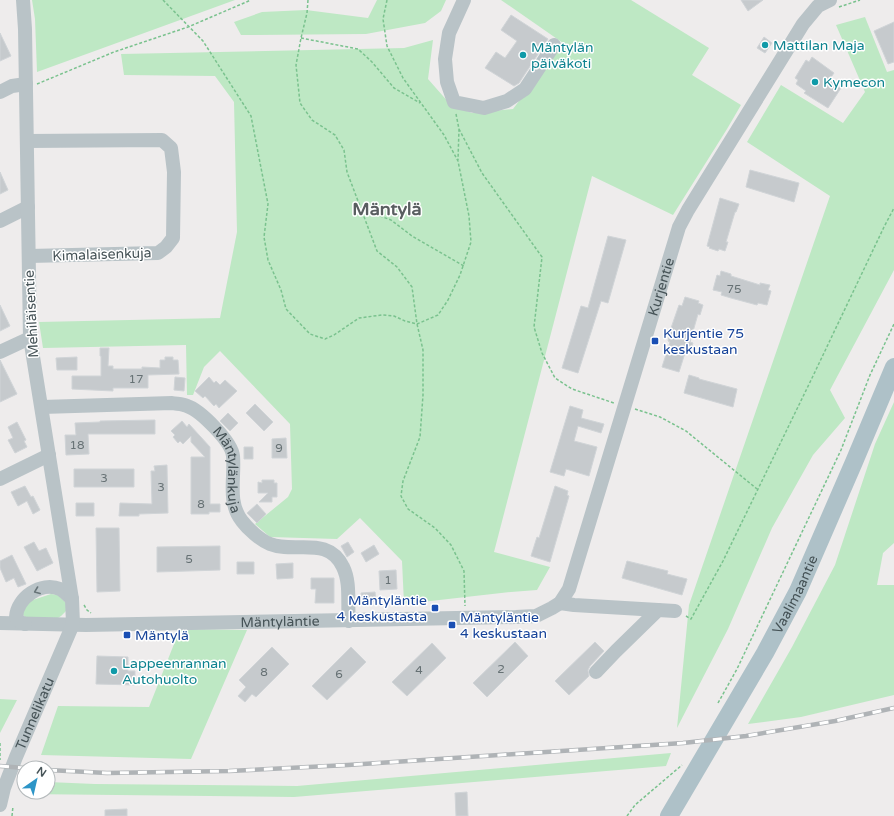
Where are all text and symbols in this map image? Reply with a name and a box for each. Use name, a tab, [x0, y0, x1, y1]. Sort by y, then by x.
place label: Mattilan Maja	[773, 37, 865, 54]
place label: Mäntylän päiväkoti	[531, 39, 593, 72]
marker: Mattilan Maja	[760, 40, 770, 50]
marker: Mäntylän päiväkoti	[518, 50, 528, 60]
place label: Kymecon	[823, 74, 885, 91]
marker: Kymecon	[810, 77, 820, 87]
district label: Mäntylä	[352, 198, 422, 220]
street label: Kimalaisenkuja	[52, 244, 152, 265]
street label: Kurjentie	[644, 256, 678, 318]
street label: Mehiläisentie	[21, 270, 42, 358]
house number: 75	[726, 282, 742, 296]
place label: Kurjentie 75 keskustaan	[663, 325, 744, 358]
marker: Kurjentie 75 keskustaan	[650, 336, 660, 346]
house number: 17	[128, 372, 144, 386]
street label: Mäntylänkuja	[209, 423, 244, 515]
house number: 18	[69, 438, 85, 452]
house number: 9	[275, 441, 283, 455]
house number: 3	[100, 471, 108, 485]
house number: 3	[157, 480, 165, 494]
house number: 8	[197, 497, 205, 511]
house number: 5	[185, 552, 193, 566]
street label: Vaalimaantie	[769, 553, 822, 637]
house number: 1	[384, 573, 392, 587]
one-way arrow	[34, 586, 41, 594]
place label: Mäntyläntie 4 keskustasta	[337, 592, 427, 625]
marker: Mäntyläntie 4 keskustasta	[430, 603, 440, 613]
place label: Mäntyläntie 4 keskustaan	[460, 609, 547, 642]
street label: Mäntyläntie	[240, 613, 320, 631]
marker: Mäntyläntie 4 keskustaan	[447, 620, 457, 630]
place label: Mäntylä	[135, 627, 189, 644]
marker: Mäntylä	[122, 630, 132, 640]
place label: Lappeenrannan Autohuolto	[122, 655, 227, 688]
house number: 2	[497, 662, 505, 676]
house number: 4	[415, 663, 423, 677]
house number: 8	[260, 665, 268, 679]
marker: Lappeenrannan Autohuolto	[109, 666, 119, 676]
house number: 6	[335, 667, 343, 681]
street label: Tunnelikatu	[12, 675, 58, 753]
north arrow	[16, 760, 56, 800]
text: N	[34, 764, 49, 780]

